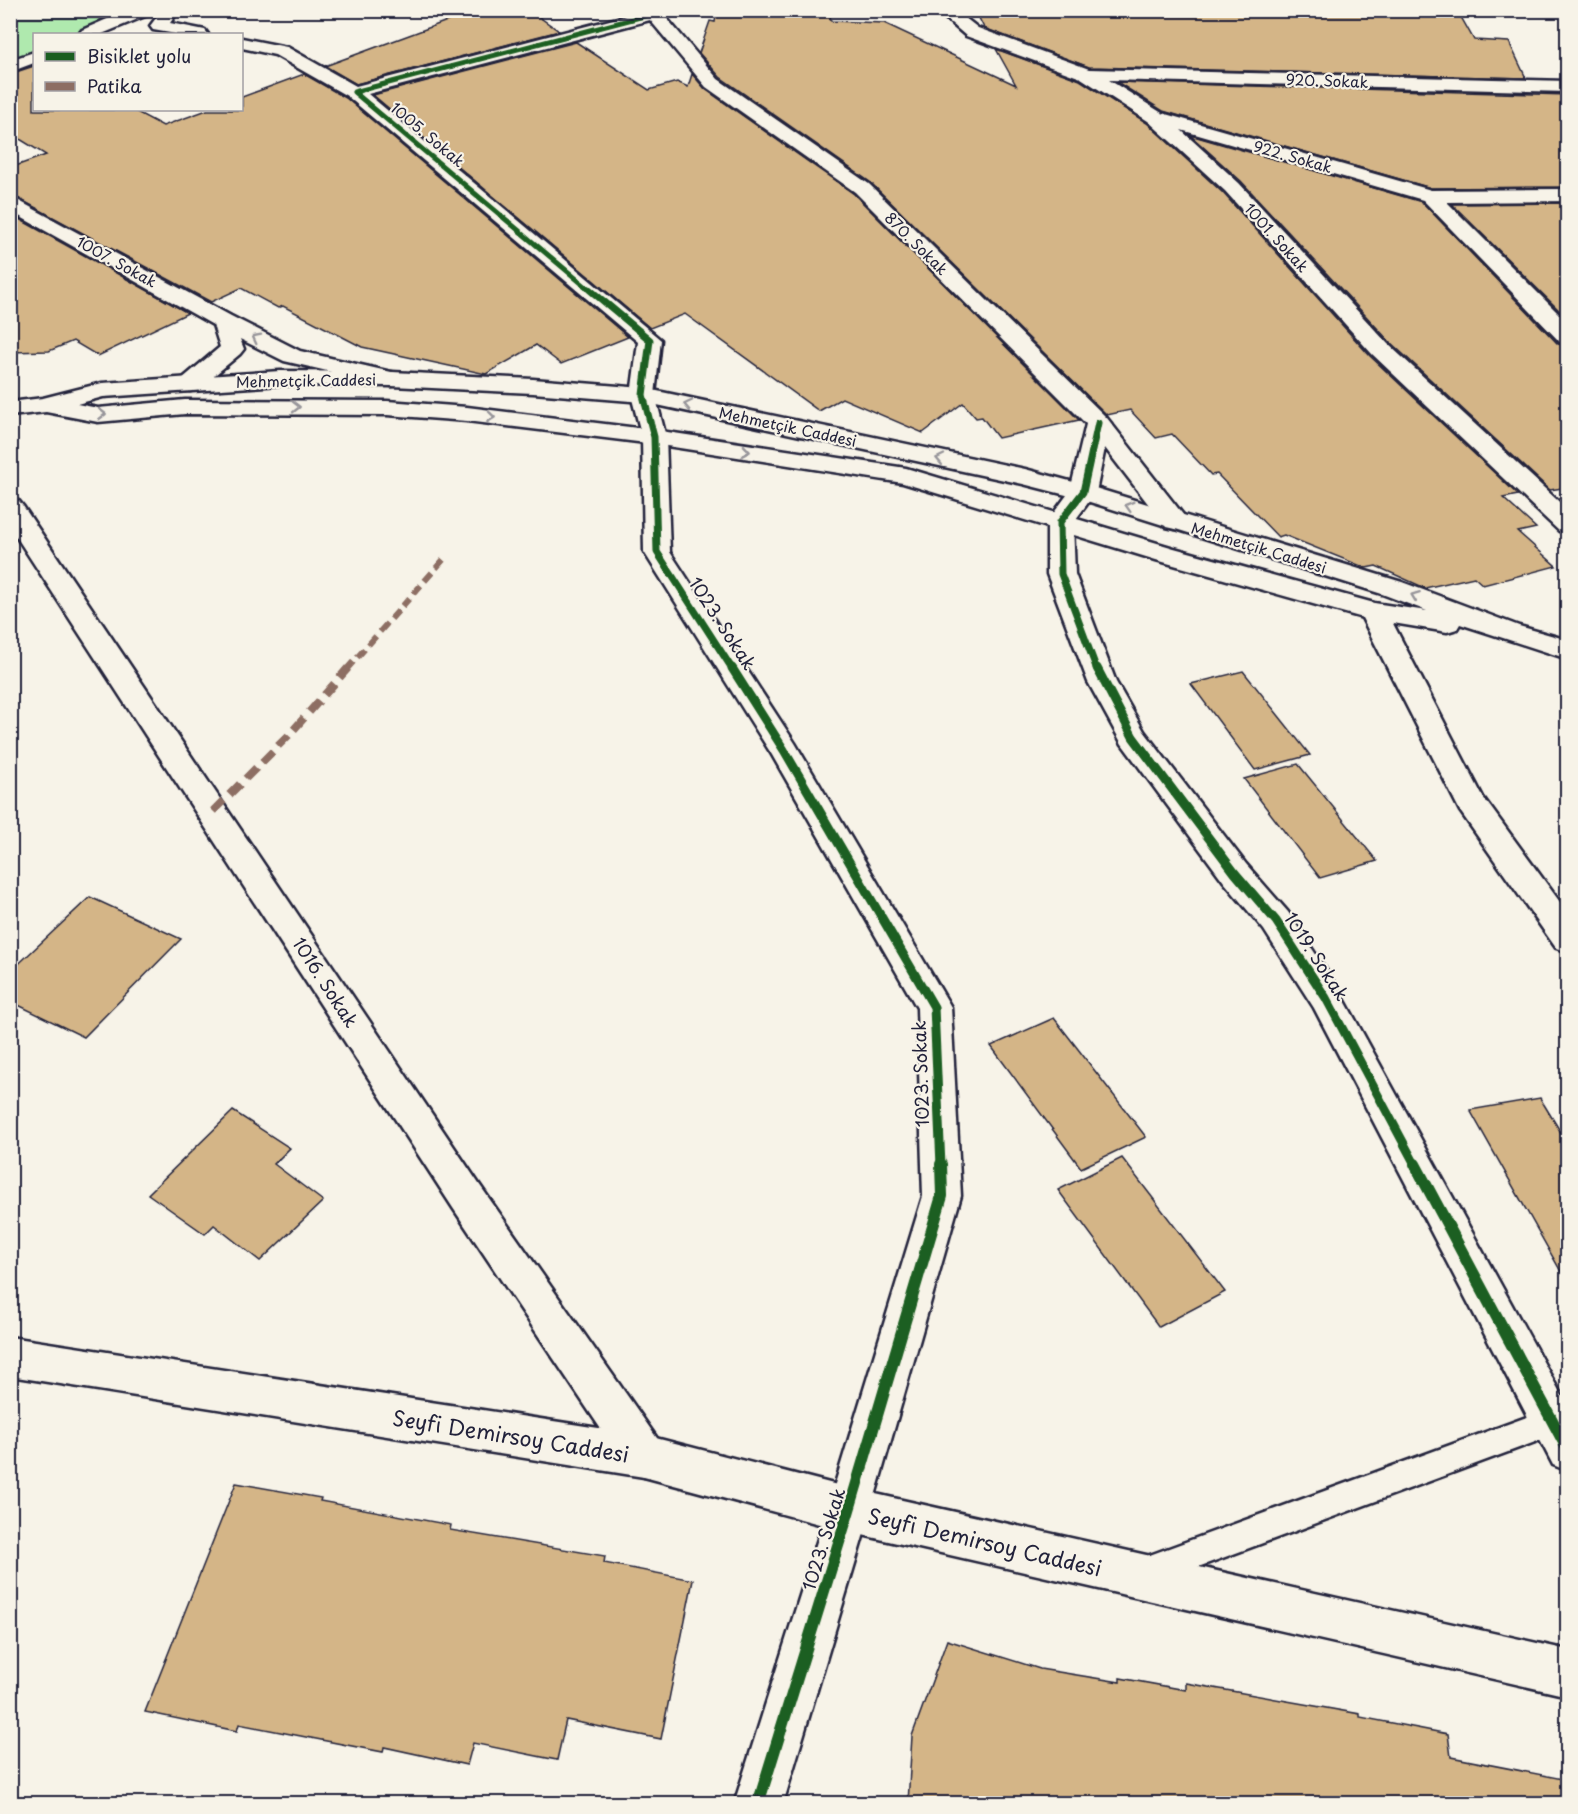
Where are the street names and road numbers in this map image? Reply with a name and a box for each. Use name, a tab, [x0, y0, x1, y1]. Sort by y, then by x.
street label: 920. Sokak	[1285, 67, 1369, 93]
street label: 1005. Sokak	[386, 96, 470, 172]
street label: 922. Sokak	[1251, 134, 1335, 178]
street label: 1001. Sokak	[1239, 197, 1315, 277]
street label: 870. Sokak	[880, 206, 954, 280]
street label: 1007. Sokak	[73, 229, 162, 293]
street label: Mehmetçik Caddesi	[236, 367, 376, 393]
street label: Mehmetçik Caddesi	[717, 400, 859, 452]
street label: Mehmetçik Caddesi	[1189, 515, 1329, 579]
street label: 1023. Sokak	[683, 571, 763, 675]
street label: 1019. Sokak	[1278, 906, 1356, 1006]
street label: 1016. Sokak	[287, 932, 365, 1032]
street label: 1023. Sokak	[905, 1020, 935, 1128]
street label: Seyfi Demirsoy Caddesi	[390, 1401, 632, 1469]
street label: 1023. Sokak	[795, 1484, 851, 1594]
street label: Seyfi Demirsoy Caddesi	[865, 1499, 1105, 1583]

